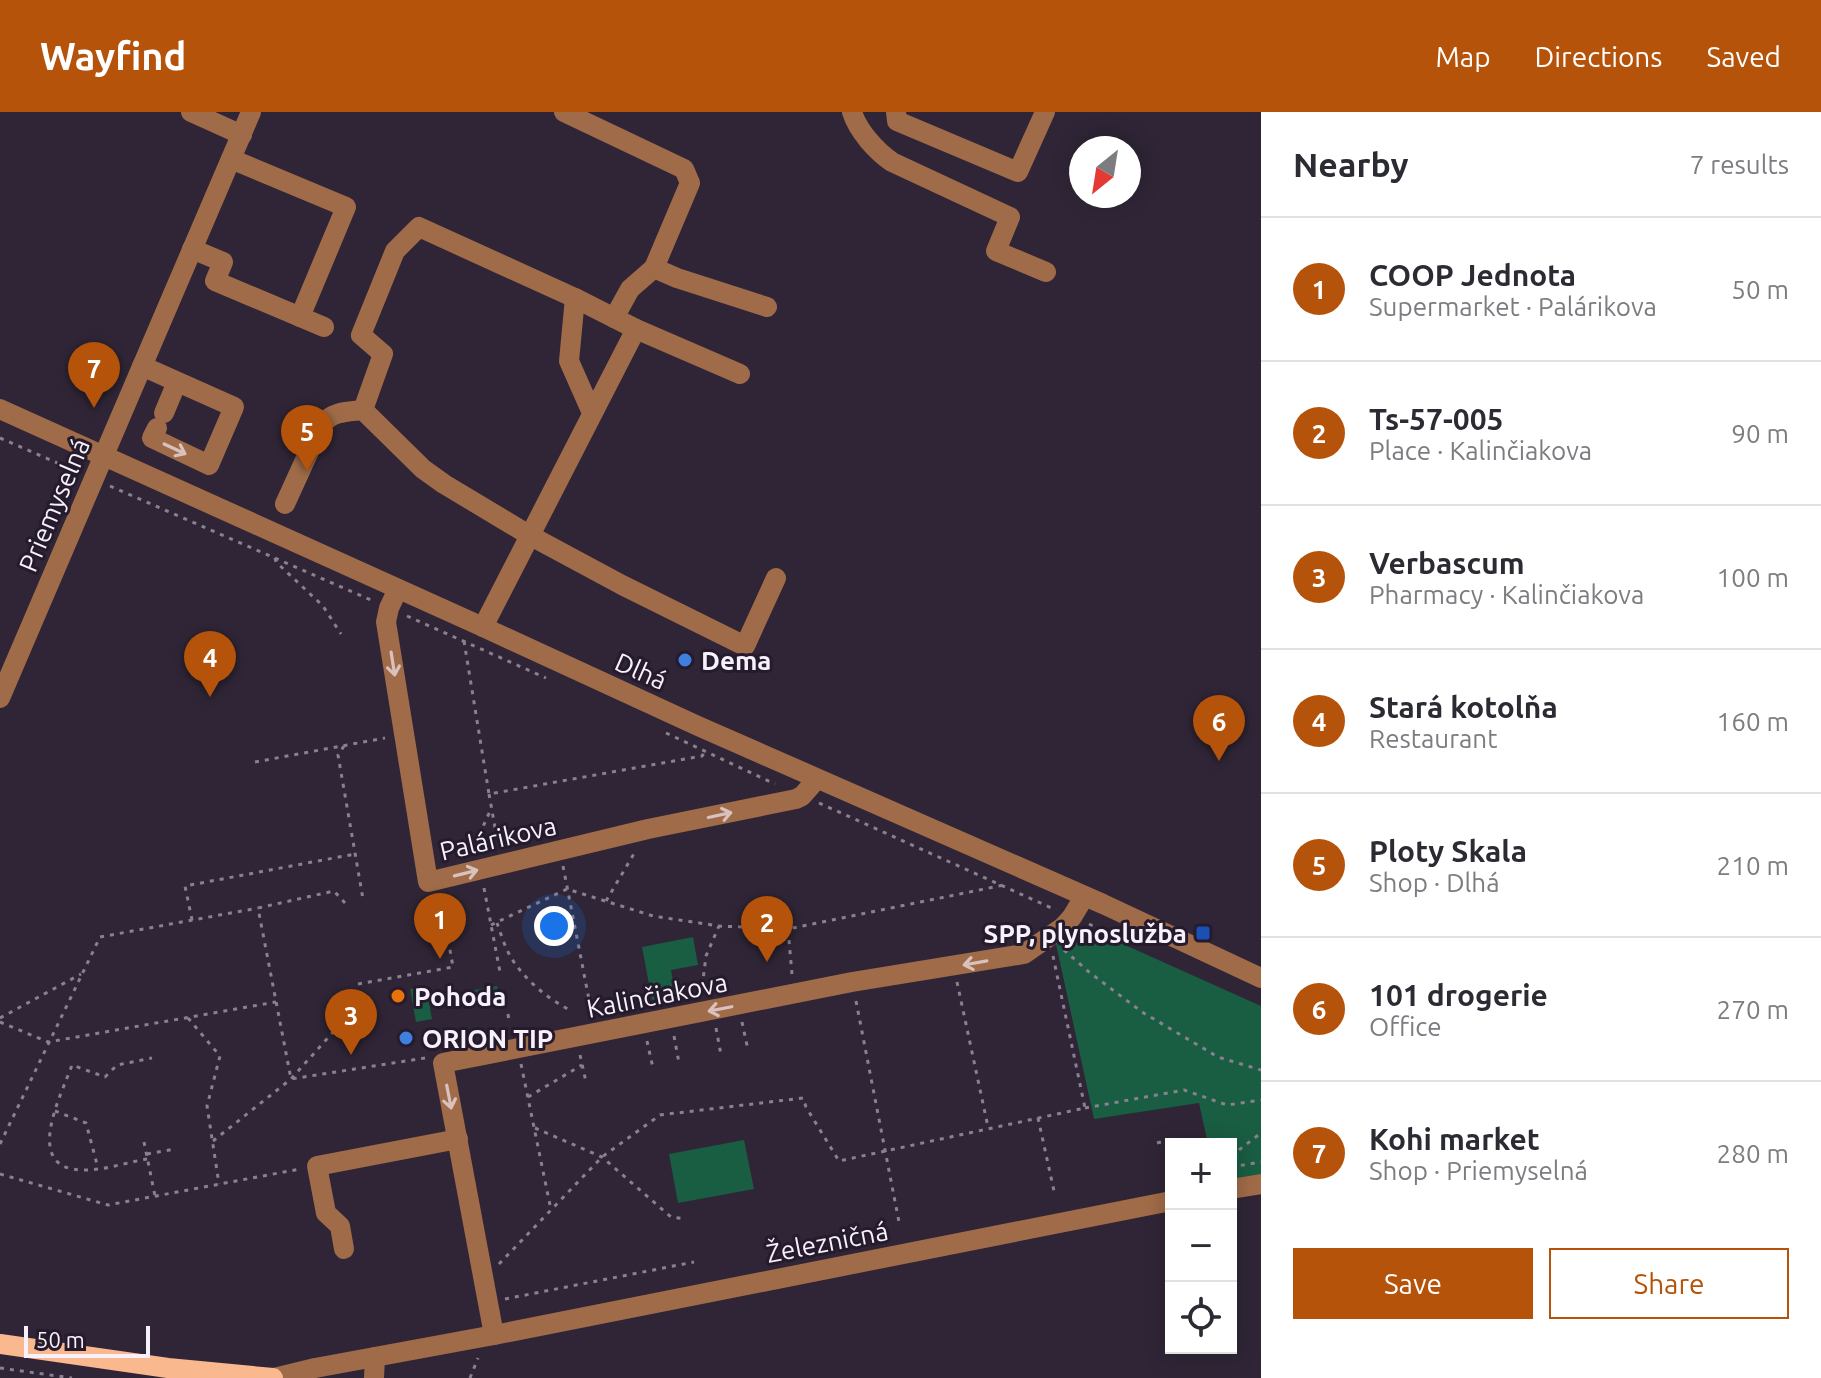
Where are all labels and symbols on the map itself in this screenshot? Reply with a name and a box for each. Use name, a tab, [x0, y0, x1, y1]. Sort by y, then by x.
north arrow	[1069, 136, 1141, 208]
pin: 7	[68, 342, 120, 408]
pin: 5	[281, 405, 333, 471]
street label: Priemyselná	[13, 434, 95, 576]
one-way arrow	[163, 442, 187, 457]
pin: 4	[184, 631, 236, 697]
place label: Dema	[701, 646, 771, 675]
street label: Dlhá	[611, 647, 671, 695]
one-way arrow	[386, 651, 401, 676]
marker: Dema	[676, 651, 694, 669]
pin: 6	[1193, 695, 1245, 761]
one-way arrow	[706, 806, 732, 821]
street label: Palárikova	[437, 811, 559, 865]
one-way arrow	[453, 864, 479, 879]
pin: 1	[414, 893, 466, 959]
pin: 2	[741, 896, 793, 962]
your location	[534, 906, 574, 946]
place label: SPP, plynoslužba	[984, 919, 1187, 948]
marker: SPP, plynoslužba	[1194, 924, 1212, 942]
one-way arrow	[963, 956, 989, 971]
street label: Kalinčiakova	[584, 967, 730, 1023]
place label: Pohoda	[414, 982, 506, 1011]
marker: Pohoda	[389, 987, 407, 1005]
pin: 3	[325, 989, 377, 1055]
one-way arrow	[707, 1002, 733, 1017]
place label: ORION TIP	[422, 1024, 553, 1053]
marker: ORION TIP	[397, 1029, 415, 1047]
one-way arrow	[443, 1083, 458, 1109]
street label: Železničná	[763, 1215, 890, 1268]
scale bar	[24, 1322, 150, 1358]

